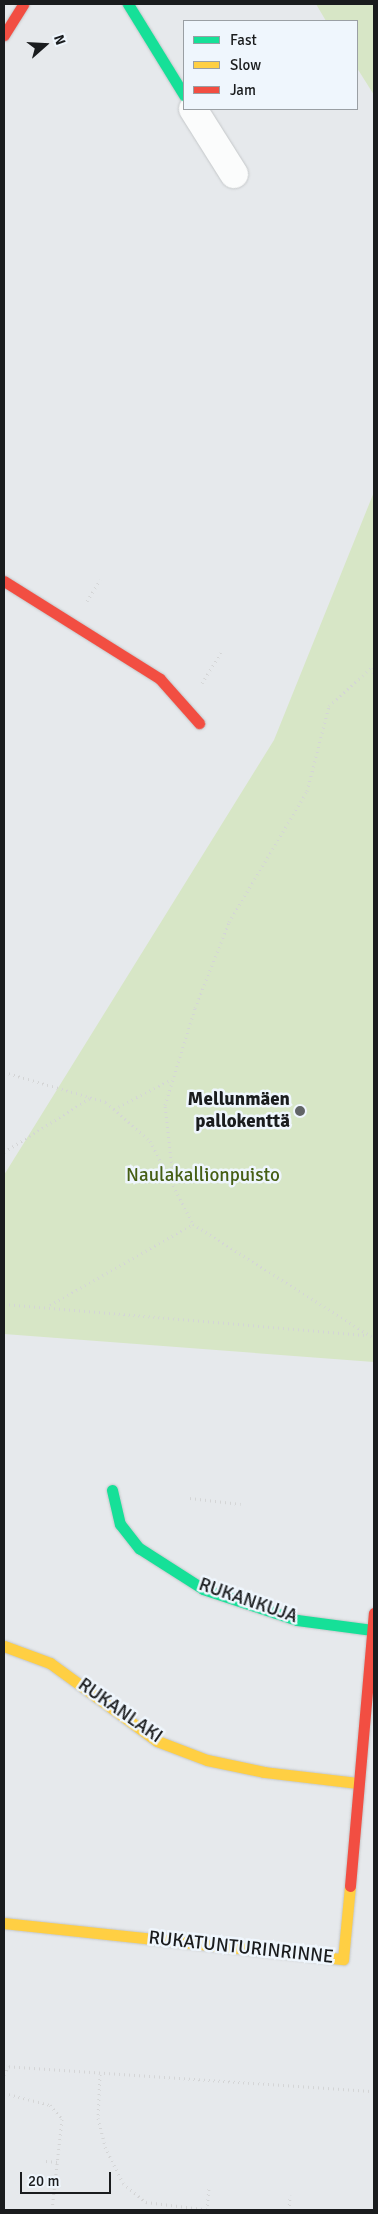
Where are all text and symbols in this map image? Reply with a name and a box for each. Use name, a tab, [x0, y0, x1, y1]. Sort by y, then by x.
north arrow	[20, 20, 70, 70]
legend	[183, 20, 358, 110]
text: Fast	[230, 31, 257, 49]
text: N	[50, 33, 69, 47]
text: Slow	[230, 56, 261, 74]
text: Jam	[230, 81, 256, 99]
place label: Mellunmäen pallokenttä	[188, 1089, 290, 1133]
marker: Mellunmäen pallokenttä	[294, 1105, 306, 1117]
park label: Naulakallionpuisto	[126, 1165, 280, 1187]
street label: RUKANKUJA	[196, 1573, 300, 1629]
street label: RUKANLAKI	[73, 1674, 167, 1748]
street label: RUKATUNTURINRINNE	[147, 1927, 335, 1969]
scale bar	[22, 2162, 114, 2194]
text: 20 m	[28, 2172, 59, 2190]

